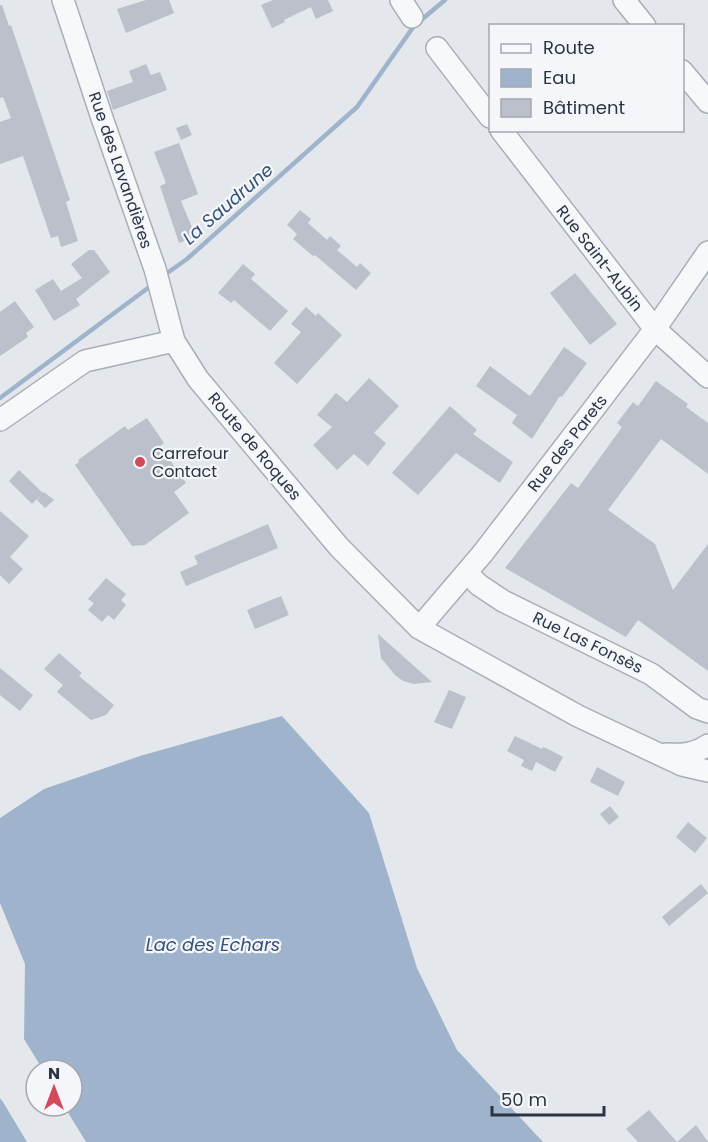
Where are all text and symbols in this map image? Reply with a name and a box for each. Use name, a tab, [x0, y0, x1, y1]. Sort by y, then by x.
legend	[489, 24, 684, 132]
text: Route	[543, 35, 595, 60]
text: Eau	[543, 65, 576, 90]
street label: Rue des Lavandières	[83, 89, 158, 252]
text: Bâtiment	[543, 95, 625, 120]
water label: La Saudrune	[177, 157, 278, 250]
street label: Rue Saint-Aubin	[551, 200, 648, 316]
street label: Route de Roques	[203, 387, 307, 505]
street label: Rue des Parets	[522, 390, 613, 497]
place label: Carrefour Contact	[152, 442, 229, 483]
marker: Carrefour Contact	[133, 455, 147, 469]
street label: Rue Las Fonsès	[529, 606, 647, 679]
water label: Lac des Echars	[146, 932, 280, 957]
north arrow	[24, 1058, 84, 1118]
text: N	[48, 1062, 60, 1085]
scale bar	[492, 1079, 604, 1117]
text: 50 m	[501, 1087, 547, 1112]

